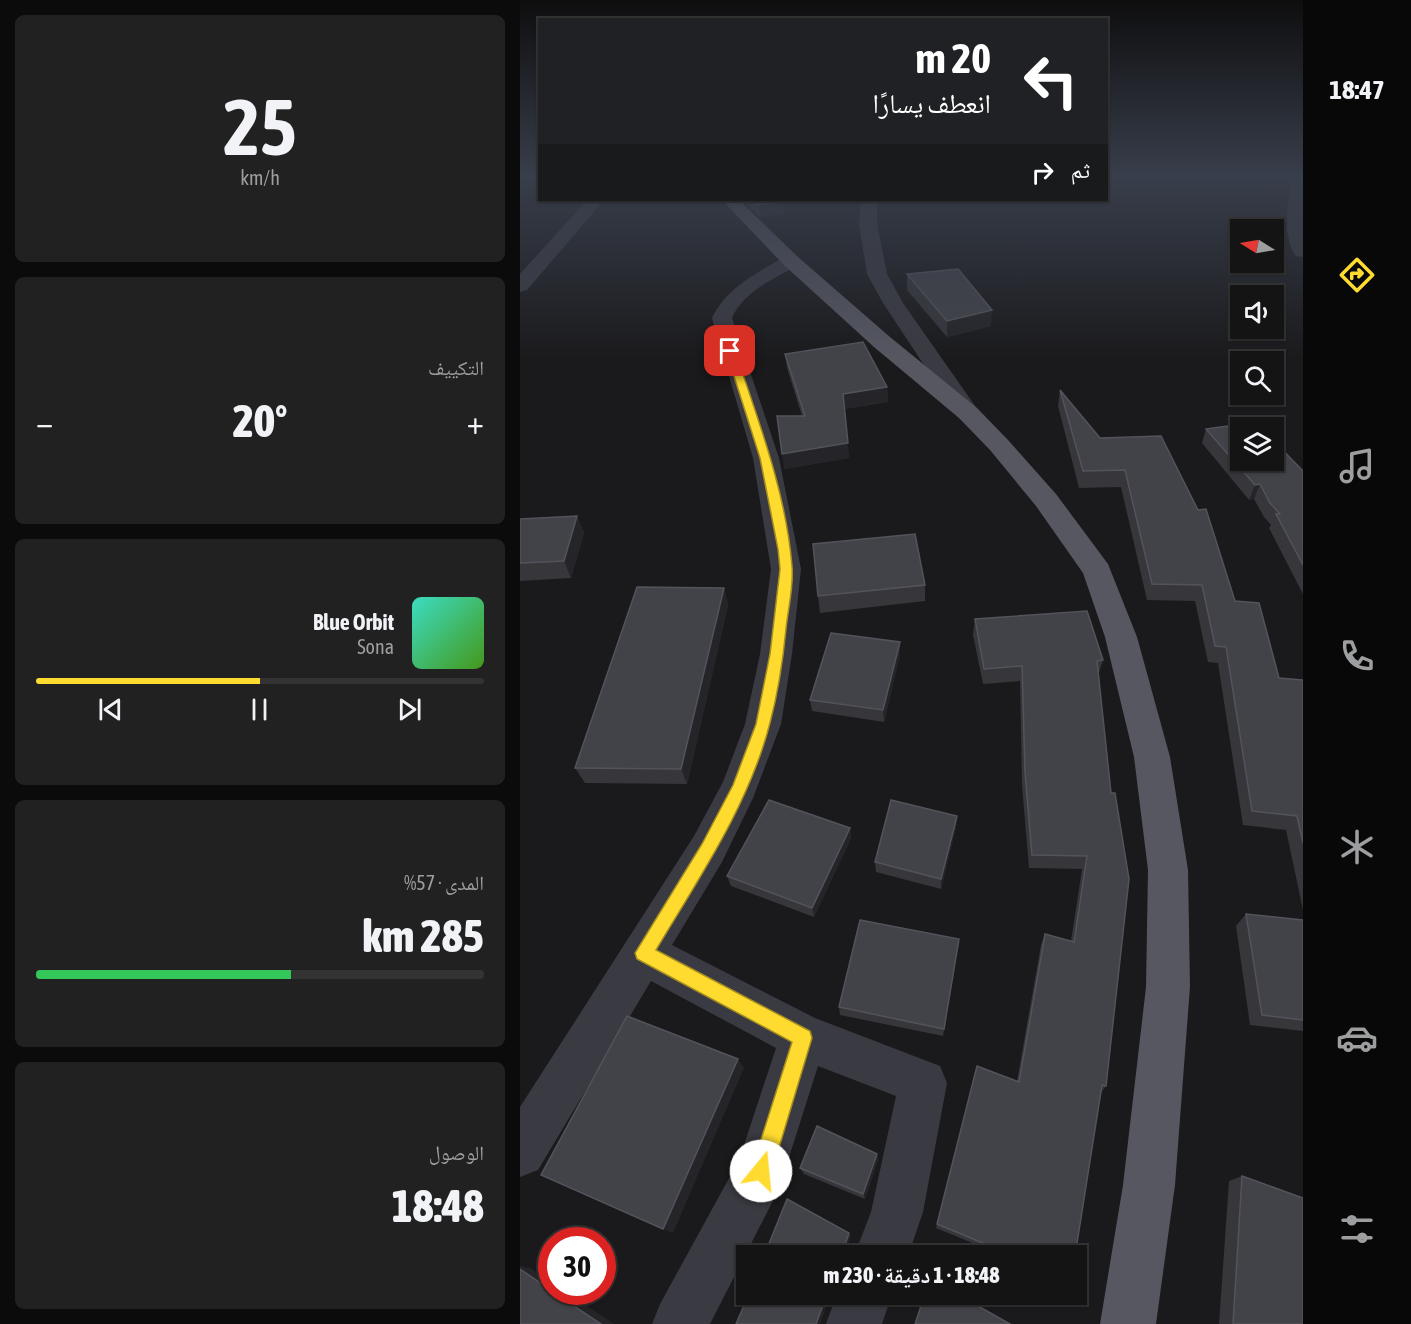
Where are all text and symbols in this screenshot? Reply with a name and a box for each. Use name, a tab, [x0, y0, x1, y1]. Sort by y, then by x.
text: 20 m	[916, 34, 991, 82]
icon: left	[1012, 42, 1090, 120]
text: 18:47	[1329, 74, 1385, 105]
text: 25	[223, 82, 297, 172]
text: انعطف يسارًا	[872, 88, 991, 119]
icon: right	[1026, 156, 1059, 189]
text: ثم	[1071, 157, 1090, 183]
text: km/h	[240, 166, 280, 189]
north arrow	[1230, 219, 1284, 273]
map controls	[1230, 219, 1284, 471]
icon: directions	[1336, 254, 1378, 296]
button: sound	[1230, 285, 1284, 339]
pin	[704, 325, 755, 376]
icon: arrive	[713, 334, 746, 367]
button: search	[1230, 351, 1284, 405]
text: التكييف	[428, 356, 484, 379]
text: 20°	[233, 395, 287, 447]
text: −	[36, 403, 53, 441]
text: +	[467, 403, 484, 441]
button: layers	[1230, 417, 1284, 471]
icon: music	[1336, 445, 1378, 487]
text: Blue Orbit	[313, 609, 394, 635]
text: Sona	[357, 635, 394, 658]
icon: phone	[1336, 635, 1378, 677]
icon: previous	[94, 693, 127, 726]
icon: pause	[243, 693, 276, 726]
icon: next	[393, 693, 426, 726]
icon: climate	[1336, 826, 1378, 868]
text: المدى · 57%	[404, 871, 484, 894]
text: 285 km	[362, 910, 484, 962]
icon: car	[1336, 1017, 1378, 1059]
position arrow	[729, 1139, 793, 1203]
text: الوصول	[429, 1141, 484, 1164]
text: 18:48	[391, 1180, 484, 1232]
icon: filters	[1336, 1208, 1378, 1250]
speed limit sign: 30	[538, 1227, 616, 1305]
text: 18:48 · 1 دقيقة · 230 m	[823, 1262, 1000, 1288]

